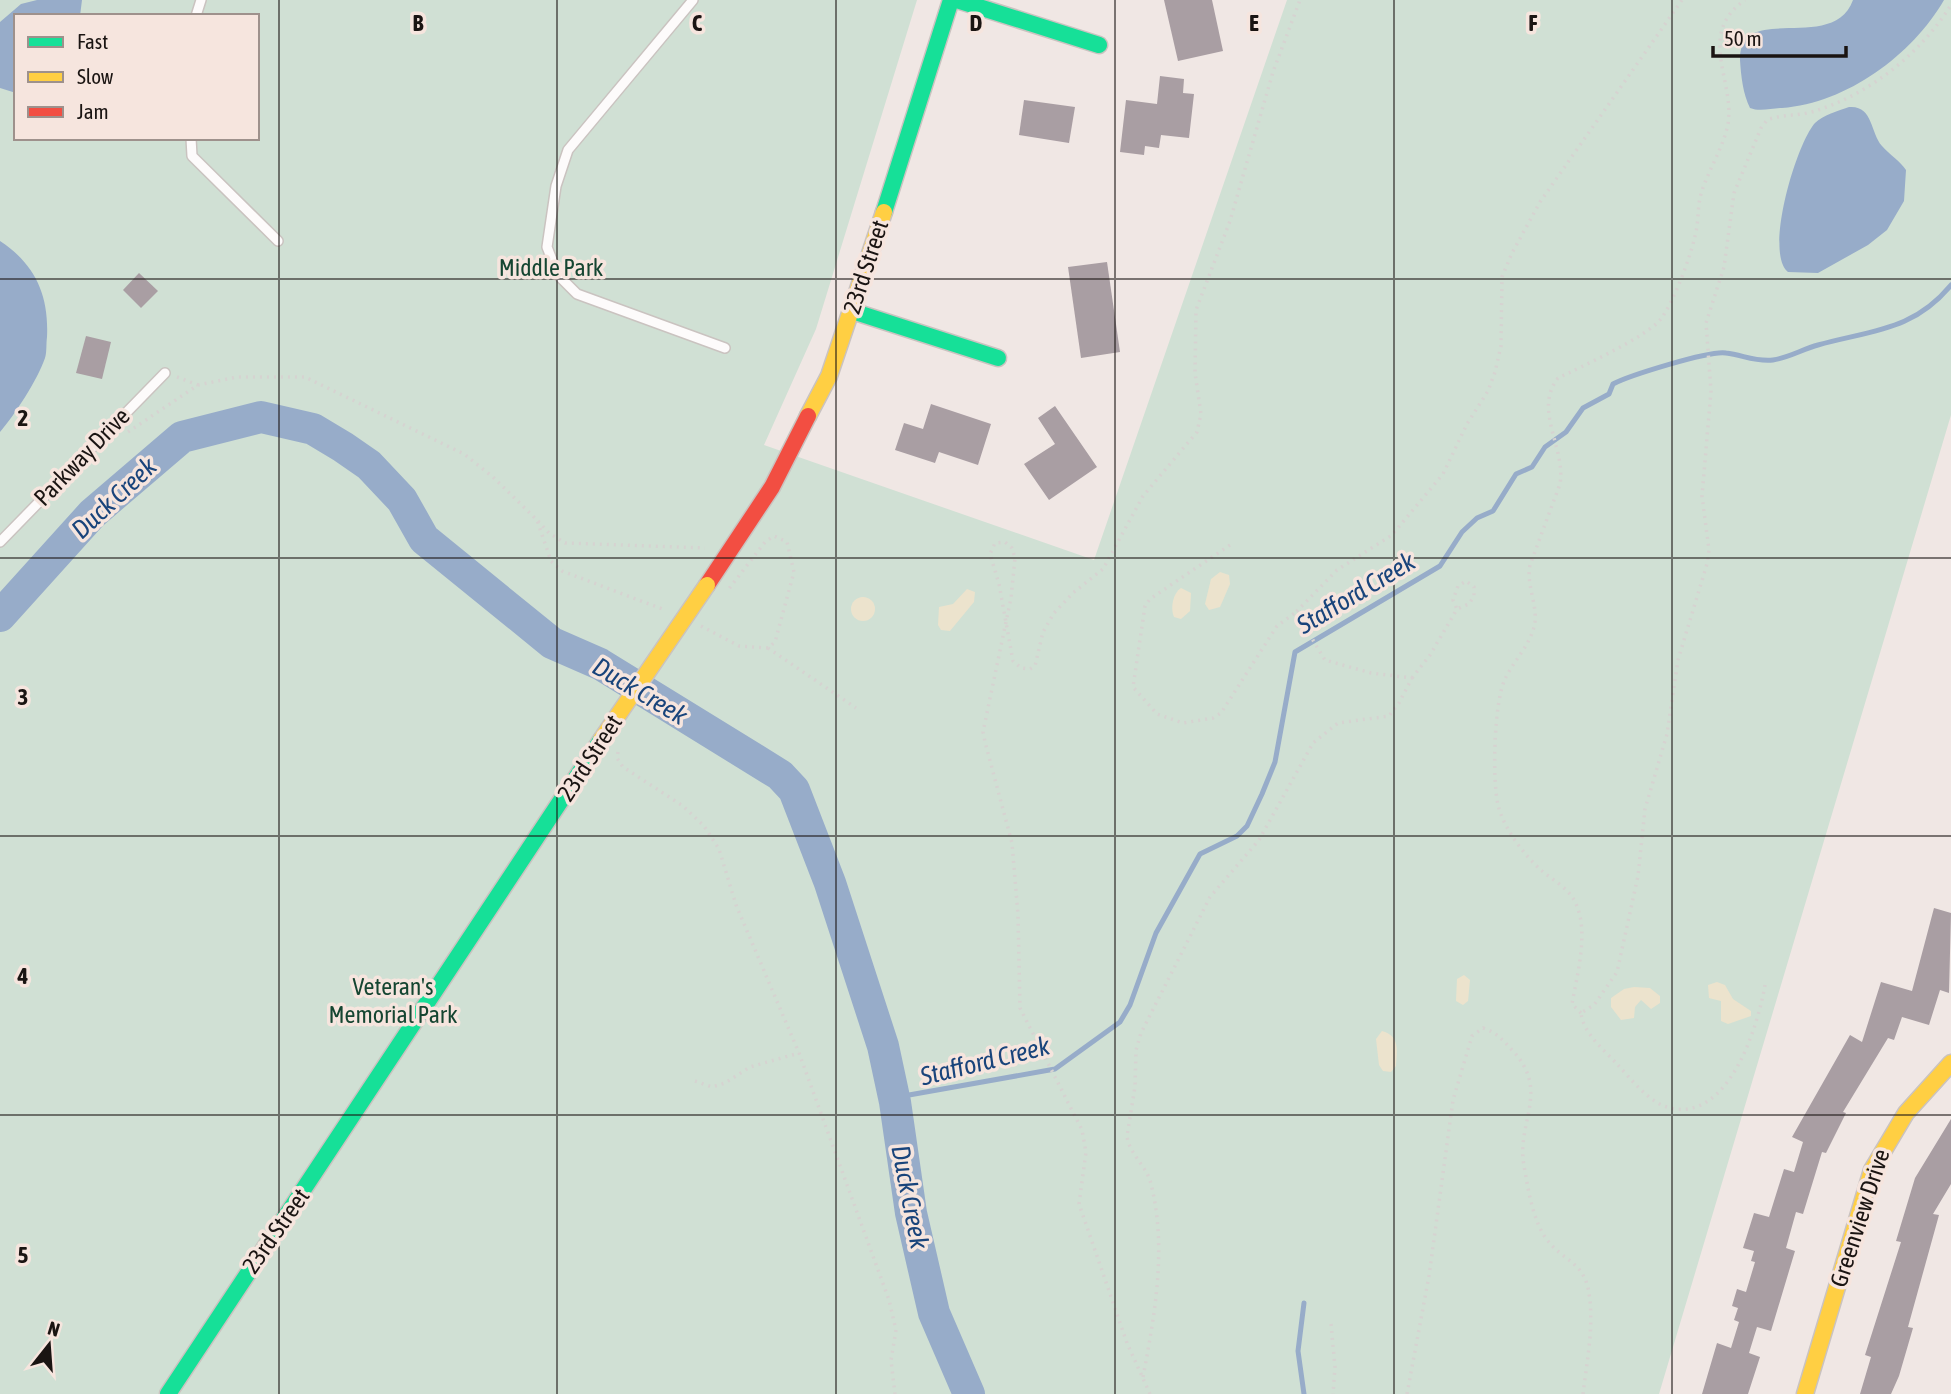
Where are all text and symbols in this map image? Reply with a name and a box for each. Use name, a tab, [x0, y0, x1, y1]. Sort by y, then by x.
text: B	[413, 10, 424, 36]
text: C	[692, 10, 703, 36]
text: D	[970, 10, 983, 36]
text: E	[1249, 10, 1259, 36]
text: F	[1528, 10, 1538, 36]
legend	[14, 14, 259, 140]
scale bar	[1713, 14, 1846, 58]
text: 50 m	[1724, 26, 1762, 50]
text: Fast	[77, 29, 108, 53]
text: Slow	[77, 64, 114, 88]
text: Jam	[77, 99, 109, 123]
street label: 23rd Street	[838, 216, 893, 317]
park label: Middle Park	[499, 254, 604, 281]
street label: Parkway Drive	[28, 402, 135, 511]
text: 2	[18, 405, 28, 431]
water label: Duck Creek	[65, 451, 163, 545]
water label: Stafford Creek	[1291, 546, 1421, 640]
water label: Duck Creek	[587, 651, 693, 731]
text: 3	[18, 684, 28, 710]
street label: 23rd Street	[552, 710, 627, 806]
text: 4	[17, 963, 29, 989]
park label: Veteran's Memorial Park	[328, 973, 458, 1028]
water label: Stafford Creek	[916, 1030, 1053, 1092]
water label: Duck Creek	[885, 1143, 935, 1252]
street label: Greenview Drive	[1825, 1145, 1895, 1290]
street label: 23rd Street	[237, 1183, 315, 1278]
text: 5	[18, 1242, 29, 1268]
north arrow	[14, 1310, 84, 1380]
text: N	[45, 1317, 63, 1341]

